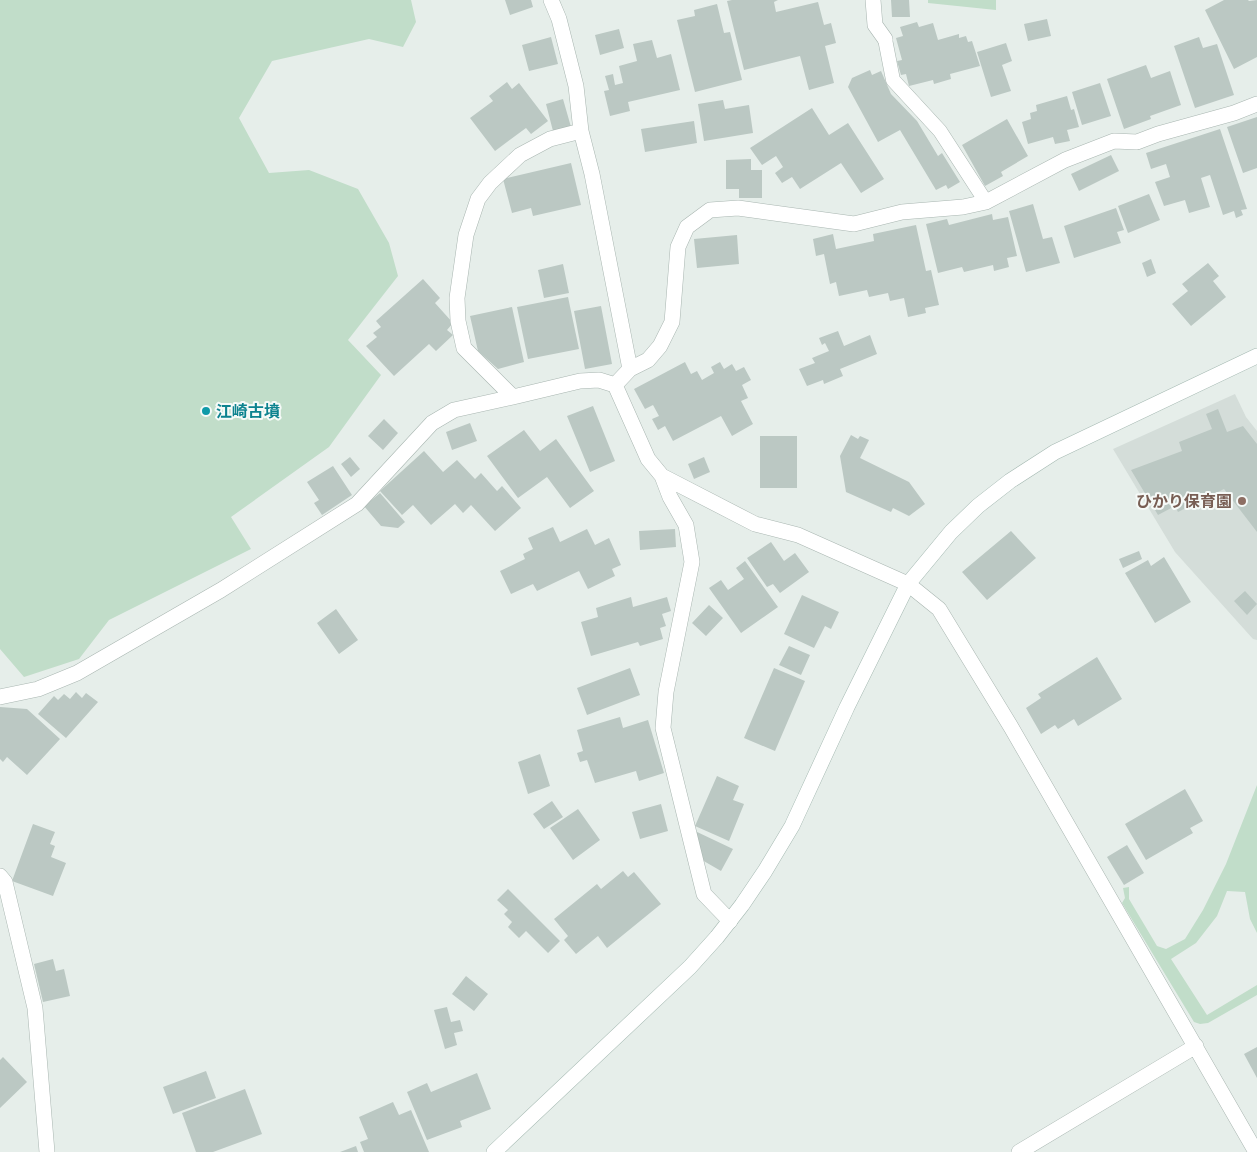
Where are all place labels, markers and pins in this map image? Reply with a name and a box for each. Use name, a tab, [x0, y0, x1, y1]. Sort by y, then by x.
place label: 江崎古墳	[216, 400, 280, 423]
marker: 江崎古墳	[200, 405, 212, 417]
place label: ひかり保育園	[1136, 490, 1232, 513]
marker: ひかり保育園	[1236, 495, 1248, 507]

